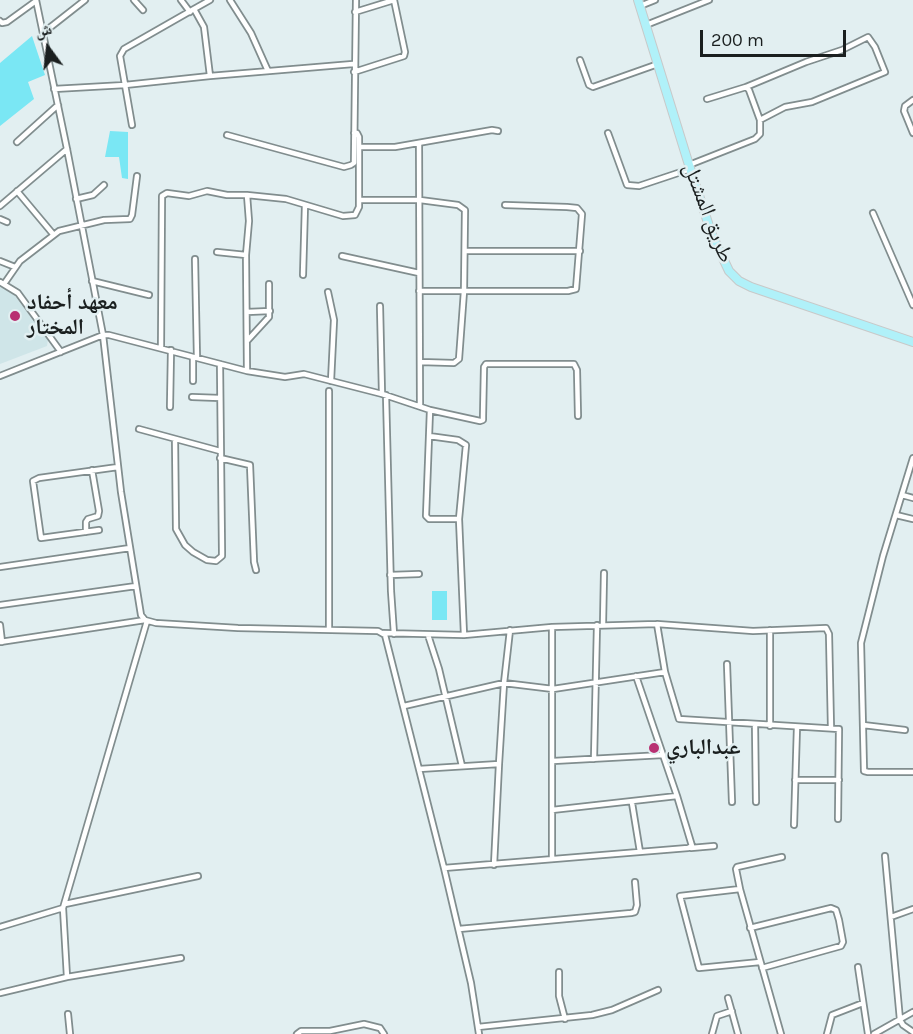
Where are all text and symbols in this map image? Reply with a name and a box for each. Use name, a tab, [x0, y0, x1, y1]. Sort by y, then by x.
north arrow	[18, 18, 78, 78]
scale bar	[703, 18, 848, 56]
text: ش	[33, 19, 54, 42]
text: 200 m	[711, 29, 764, 51]
street label: طريق المشتل	[677, 159, 739, 267]
place label: معهد أحفاد المختار	[27, 290, 118, 342]
marker: معهد أحفاد المختار	[8, 309, 22, 323]
place label: عبدالباري	[666, 735, 741, 761]
marker: عبدالباري	[647, 741, 661, 755]

